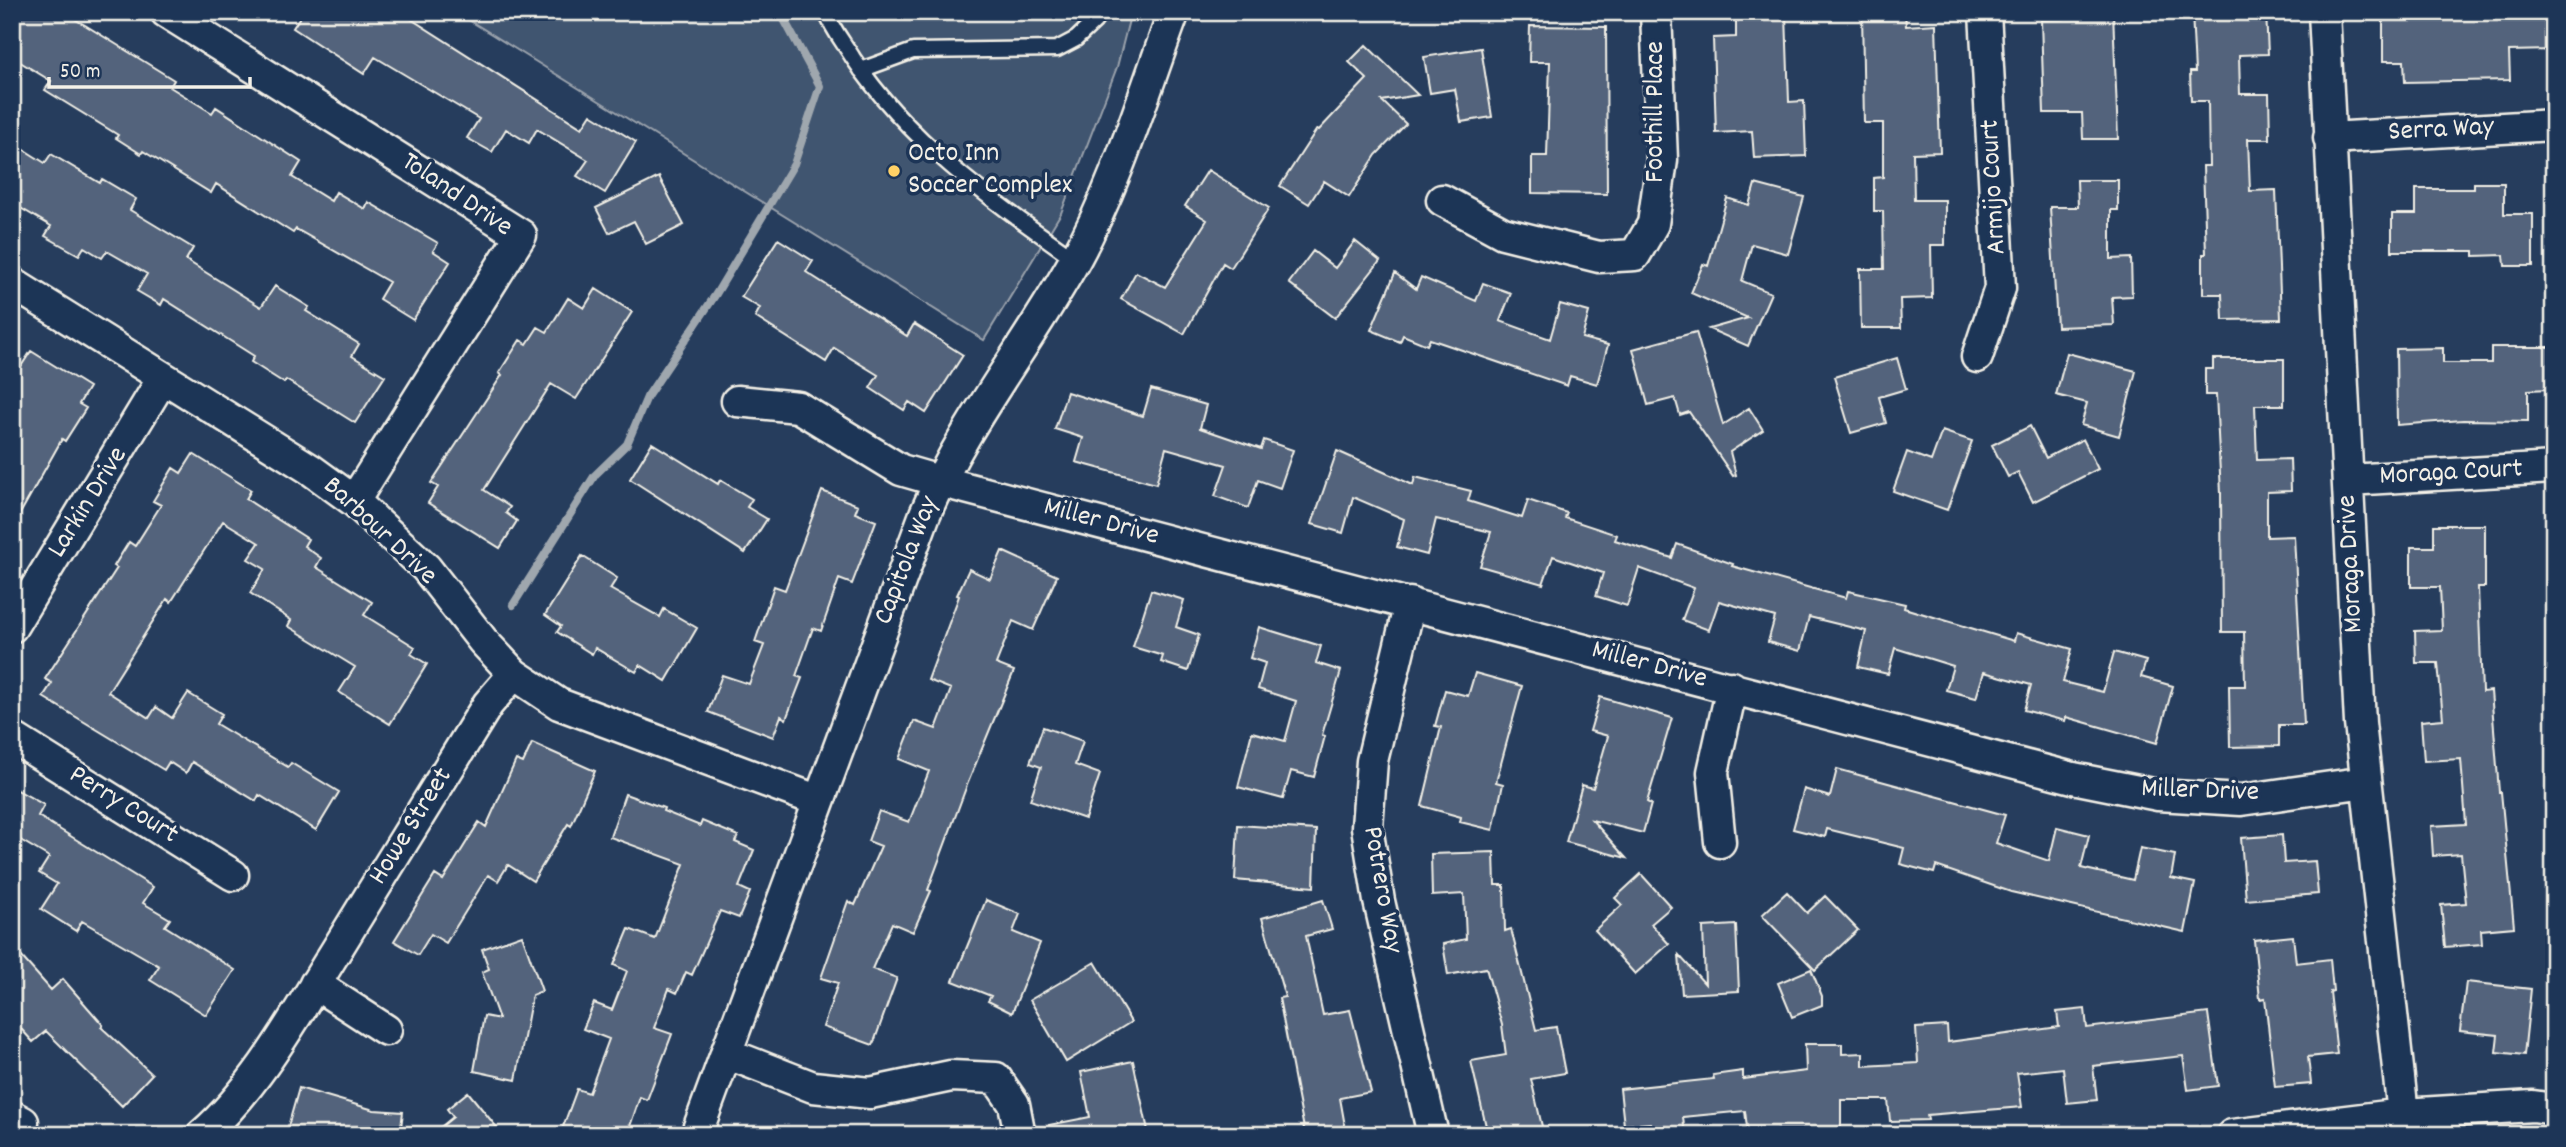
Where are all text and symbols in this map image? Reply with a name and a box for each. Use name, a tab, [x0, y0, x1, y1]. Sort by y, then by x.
street label: Foothill Place	[1637, 41, 1677, 183]
scale bar	[49, 46, 250, 90]
text: 50 m	[60, 58, 100, 88]
street label: Serra Way	[2387, 108, 2495, 154]
street label: Armijo Court	[1971, 118, 2019, 256]
place label: Octo Inn Soccer Complex	[908, 135, 1072, 207]
street label: Toland Drive	[392, 144, 520, 248]
marker: Octo Inn Soccer Complex	[886, 163, 902, 179]
street label: Larkin Drive	[39, 439, 139, 567]
street label: Moraga Court	[2378, 450, 2524, 498]
street label: Barbour Drive	[313, 468, 445, 596]
street label: Miller Drive	[1039, 488, 1163, 558]
street label: Capitola Way	[865, 490, 951, 631]
street label: Moraga Drive	[2328, 494, 2376, 634]
street label: Miller Drive	[1587, 631, 1711, 701]
street label: Perry Court	[60, 757, 186, 855]
street label: Howe Street	[360, 761, 464, 893]
street label: Miller Drive	[2140, 770, 2260, 814]
street label: Potrero Way	[1350, 823, 1412, 957]

